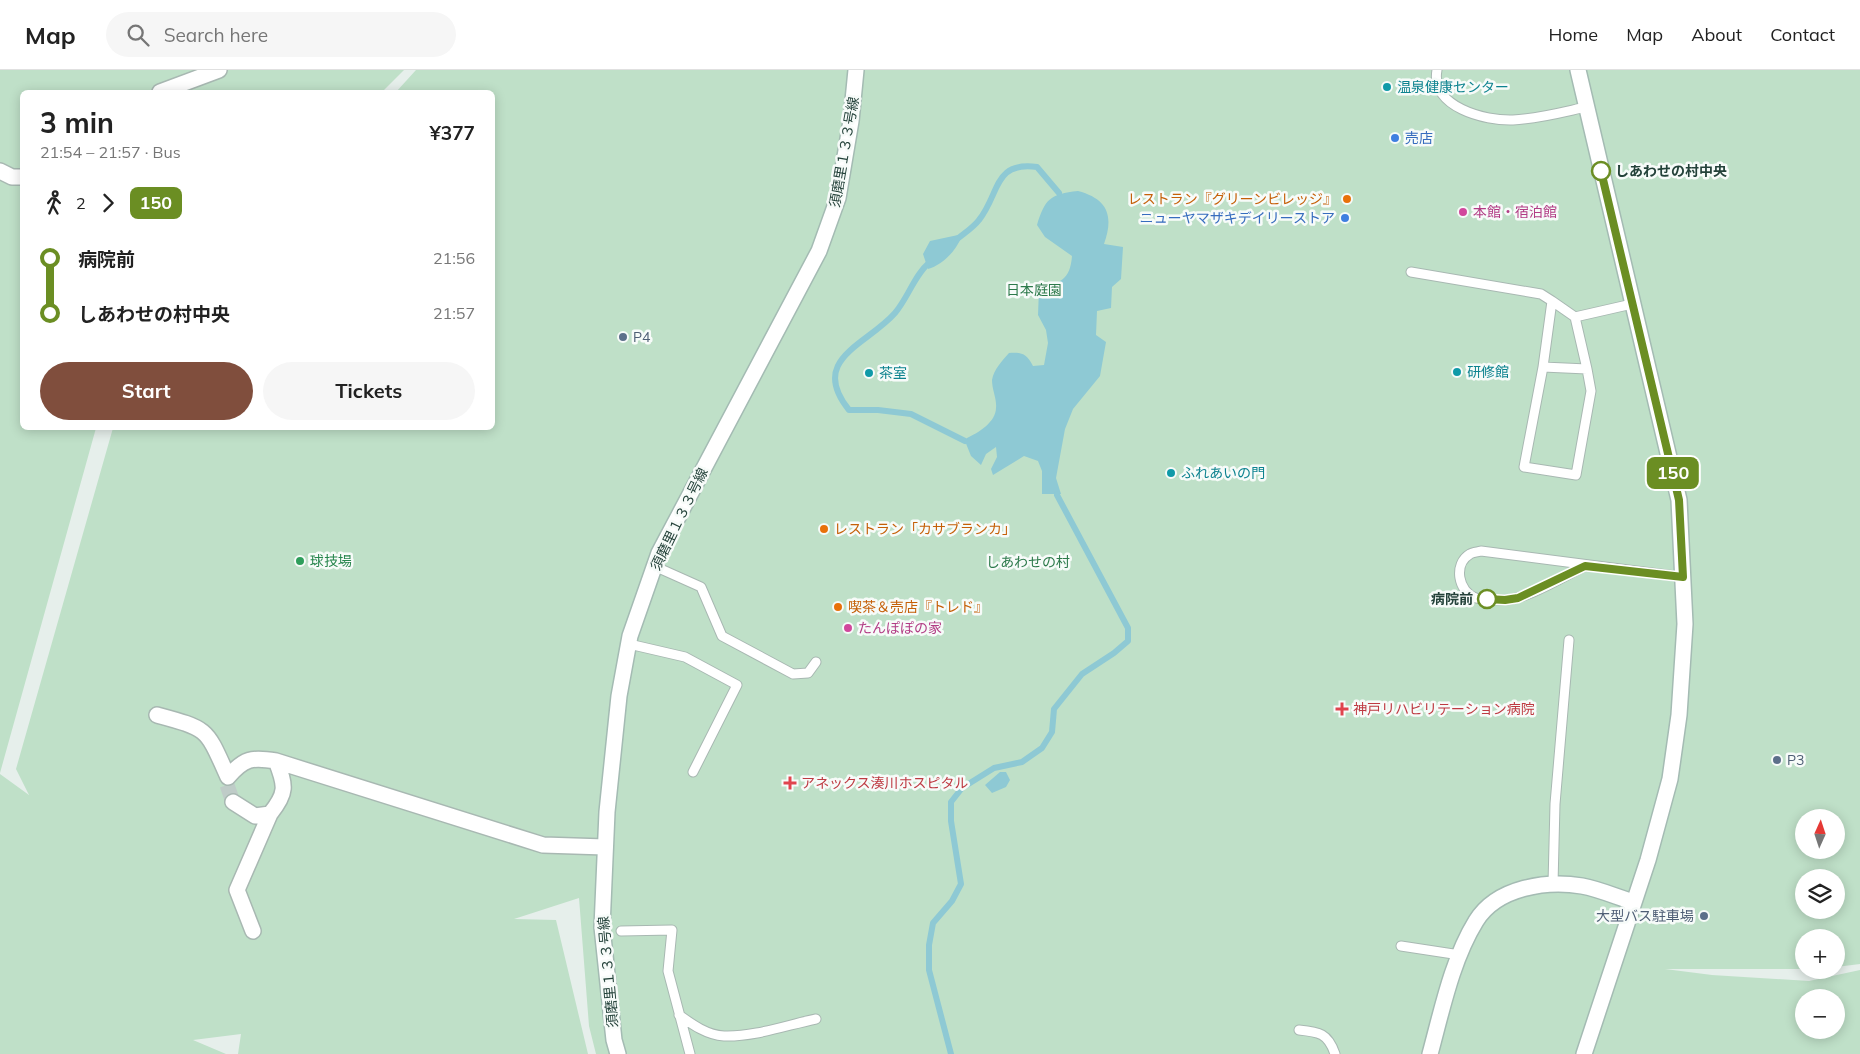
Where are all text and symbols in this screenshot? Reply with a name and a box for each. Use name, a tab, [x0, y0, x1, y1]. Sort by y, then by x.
search box	[106, 12, 456, 57]
text: Map	[25, 20, 76, 50]
icon: search	[124, 21, 152, 49]
text: Search here	[164, 23, 268, 47]
text: Home	[1548, 23, 1598, 46]
text: Map	[1626, 23, 1663, 46]
text: About	[1691, 23, 1742, 46]
text: Contact	[1770, 23, 1835, 46]
place label: 温泉健康センター	[1397, 78, 1509, 96]
marker: 温泉健康センター	[1381, 81, 1393, 93]
street label: 須磨里１３３号線	[825, 95, 863, 209]
text: 3 min	[40, 105, 114, 140]
text: ¥377	[429, 121, 475, 145]
place label: 売店	[1405, 129, 1433, 147]
marker: 売店	[1389, 132, 1401, 144]
text: 21:54 – 21:57 · Bus	[40, 142, 181, 162]
marker: しあわせの村中央	[1591, 161, 1611, 181]
place label: しあわせの村中央	[1615, 162, 1727, 180]
icon: walk	[40, 189, 68, 217]
icon: forward	[94, 189, 122, 217]
place label: レストラン『グリーンビレッジ』	[1128, 190, 1337, 208]
text: 150	[140, 191, 172, 214]
text: 2	[76, 193, 86, 213]
marker: レストラン『グリーンビレッジ』	[1341, 193, 1353, 205]
place label: 本館・宿泊館	[1473, 203, 1557, 221]
marker: 本館・宿泊館	[1457, 206, 1469, 218]
place label: ニューヤマザキデイリーストア	[1140, 209, 1335, 227]
marker: ニューヤマザキデイリーストア	[1339, 212, 1351, 224]
text: 病院前	[78, 247, 135, 271]
text: 21:56	[433, 248, 475, 268]
park label: 日本庭園	[1006, 281, 1062, 299]
text: しあわせの村中央	[78, 302, 230, 326]
text: 21:57	[433, 303, 475, 323]
place label: P4	[633, 328, 651, 346]
marker: P4	[617, 331, 629, 343]
button: Start	[40, 362, 253, 420]
button: Tickets	[263, 362, 475, 420]
place label: 研修館	[1467, 363, 1509, 381]
place label: 茶室	[879, 364, 907, 382]
marker: 研修館	[1451, 366, 1463, 378]
marker: 茶室	[863, 367, 875, 379]
line badge: 150	[1644, 457, 1702, 489]
text: 150	[1657, 461, 1689, 484]
place label: ふれあいの門	[1181, 464, 1265, 482]
street label: 須磨里１３３号線	[646, 465, 712, 573]
marker: ふれあいの門	[1165, 467, 1177, 479]
place label: レストラン「カサブランカ」	[834, 520, 1016, 538]
marker: レストラン「カサブランカ」	[818, 523, 830, 535]
place label: 球技場	[310, 552, 352, 570]
park label: しあわせの村	[986, 553, 1070, 571]
marker: 球技場	[294, 555, 306, 567]
marker: 病院前	[1477, 589, 1497, 609]
place label: 病院前	[1431, 590, 1473, 608]
place label: 喫茶＆売店『トレド』	[848, 598, 988, 616]
marker: 喫茶＆売店『トレド』	[832, 601, 844, 613]
place label: たんぽぽの家	[858, 619, 942, 637]
marker: たんぽぽの家	[842, 622, 854, 634]
place label: 神戸リハビリテーション病院	[1353, 700, 1535, 718]
marker: 神戸リハビリテーション病院	[1335, 702, 1349, 716]
place label: P3	[1787, 751, 1805, 769]
marker: P3	[1771, 754, 1783, 766]
place label: アネックス湊川ホスピタル	[801, 774, 969, 792]
marker: アネックス湊川ホスピタル	[783, 776, 797, 790]
north arrow	[1795, 809, 1845, 859]
map controls	[1795, 809, 1845, 1039]
button: layers	[1795, 869, 1845, 919]
place label: 大型バス駐車場	[1596, 907, 1694, 925]
marker: 大型バス駐車場	[1698, 910, 1710, 922]
street label: 須磨里１３３号線	[594, 915, 622, 1029]
button: +	[1795, 929, 1845, 979]
button: −	[1795, 989, 1845, 1039]

